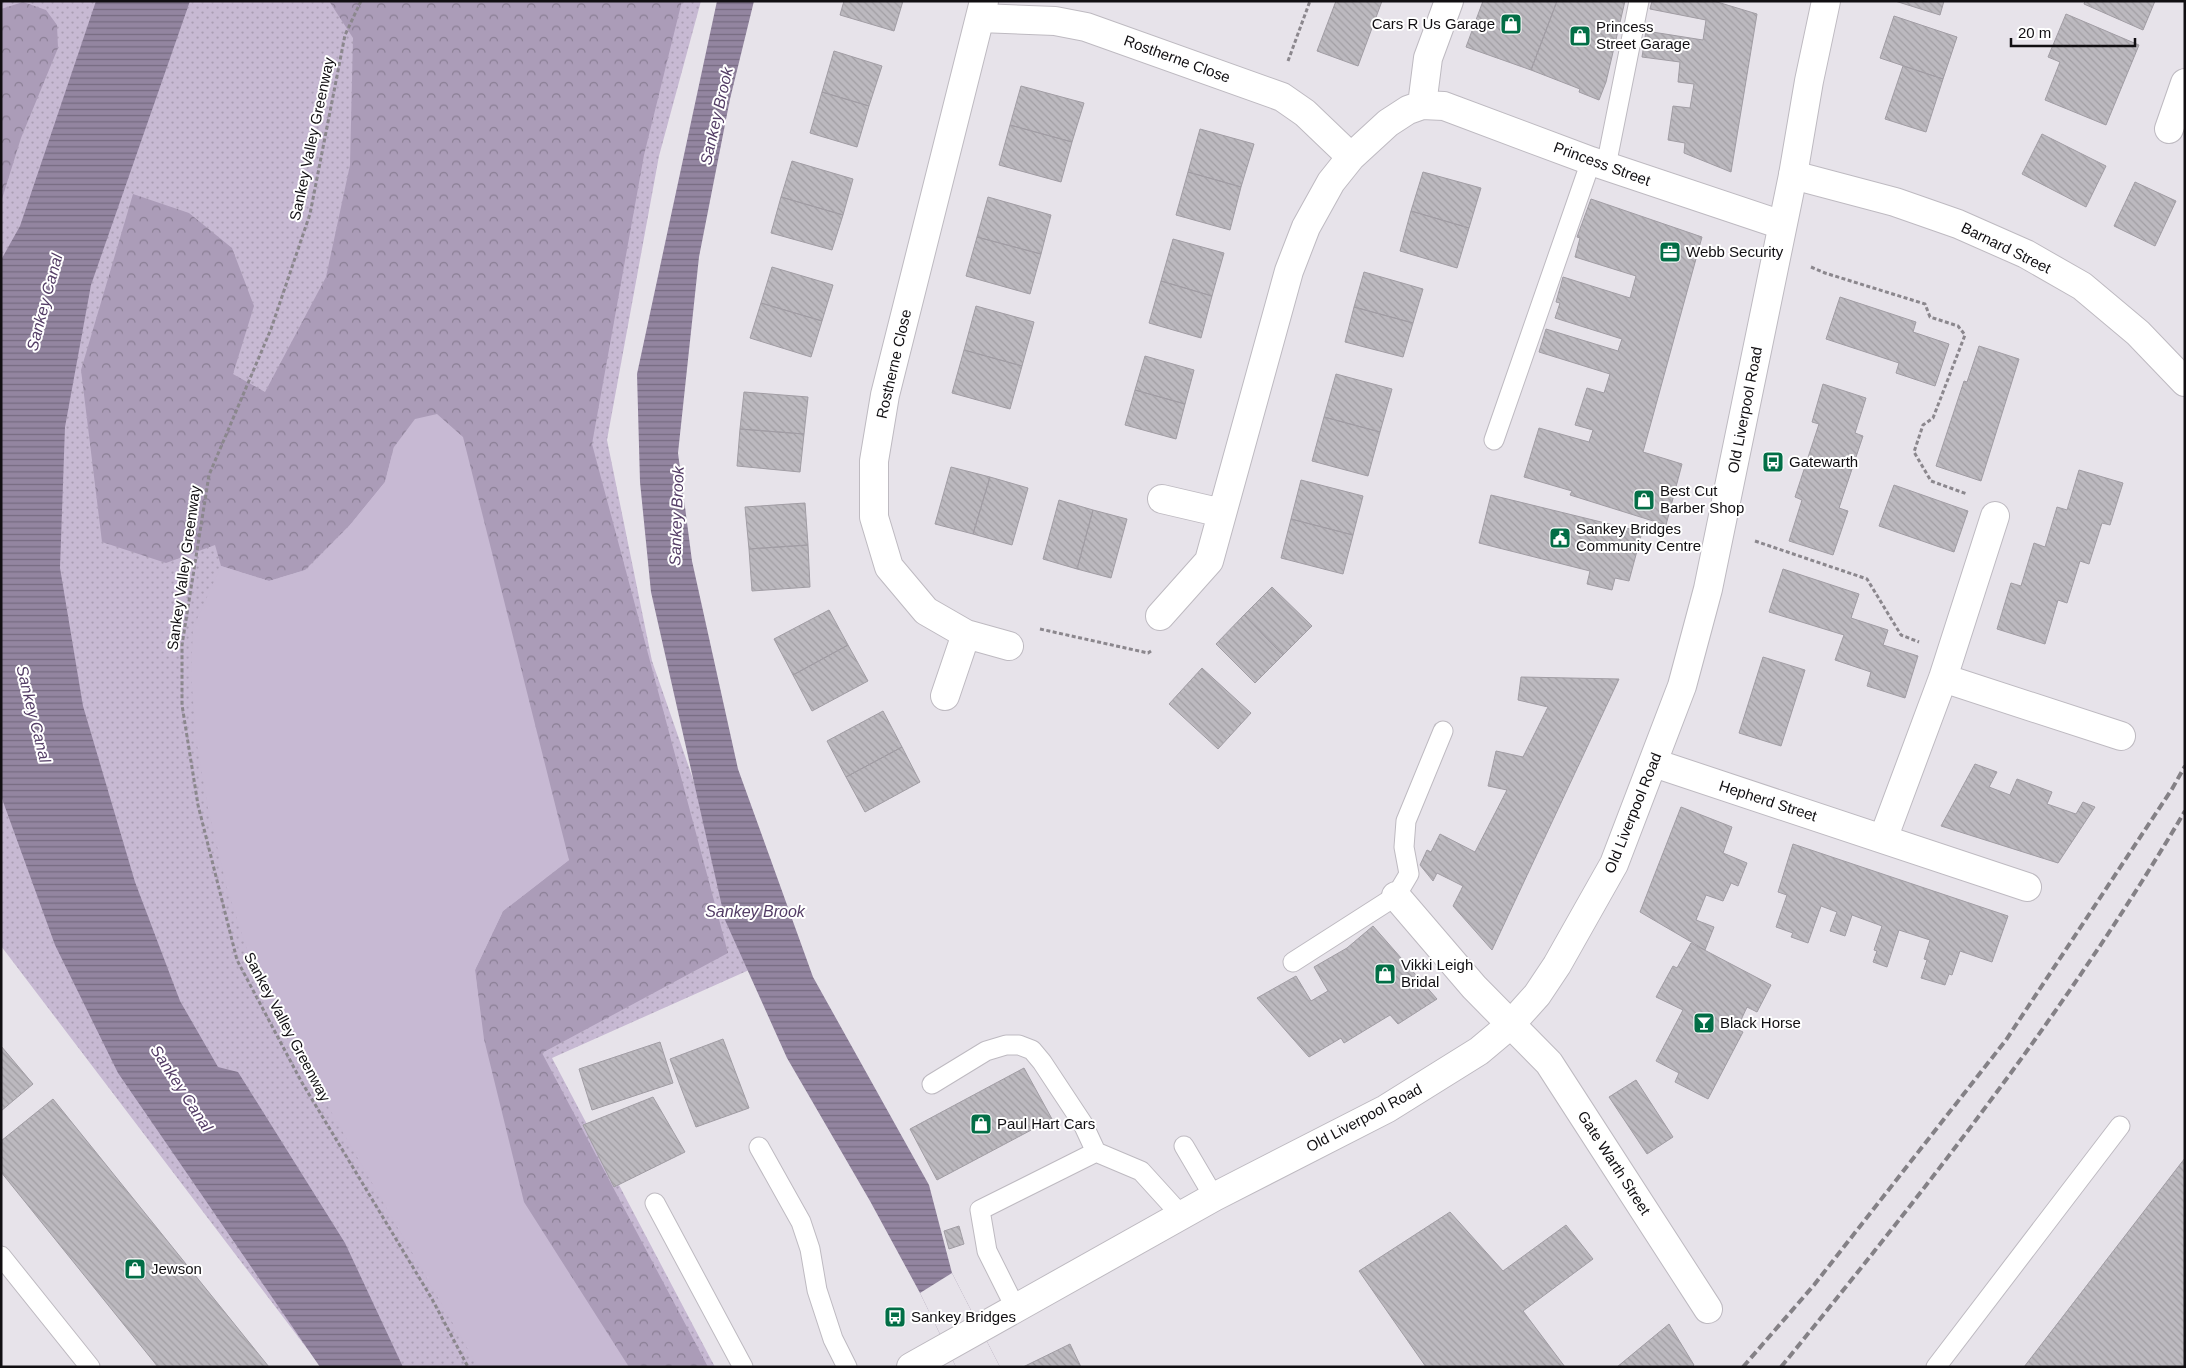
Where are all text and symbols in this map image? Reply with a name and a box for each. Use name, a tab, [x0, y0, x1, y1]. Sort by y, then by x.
shop icon: Cars R Us Garage	[1499, 12, 1523, 36]
place label: Cars R Us Garage	[1372, 15, 1495, 32]
scale bar	[2011, 15, 2135, 47]
place label: Princess Street Garage	[1596, 18, 1690, 52]
shop icon: Princess Street Garage	[1568, 24, 1592, 48]
text: 20 m	[2018, 24, 2051, 41]
street label: Rostherne Close	[1122, 31, 1233, 86]
street label: Sankey Valley Greenway	[286, 55, 337, 222]
water label: Sankey Brook	[697, 65, 736, 167]
street label: Princess Street	[1551, 138, 1654, 189]
street label: Barnard Street	[1959, 219, 2055, 277]
office icon: Webb Security	[1658, 240, 1682, 264]
place label: Webb Security	[1686, 243, 1784, 260]
water label: Sankey Canal	[23, 251, 66, 352]
street label: Rostherne Close	[873, 308, 914, 420]
street label: Old Liverpool Road	[1724, 345, 1765, 475]
bus stop icon: Gatewarth	[1761, 450, 1785, 474]
place label: Gatewarth	[1789, 453, 1858, 470]
water label: Sankey Brook	[666, 465, 687, 566]
place label: Best Cut Barber Shop	[1660, 482, 1744, 516]
street label: Sankey Valley Greenway	[164, 484, 204, 652]
shop icon: Best Cut Barber Shop	[1632, 488, 1656, 512]
place label: Sankey Bridges Community Centre	[1576, 520, 1701, 554]
public building icon: Sankey Bridges Community Centre	[1548, 526, 1572, 550]
water label: Sankey Canal	[13, 664, 54, 765]
street label: Old Liverpool Road	[1601, 750, 1664, 876]
street label: Hepherd Street	[1717, 777, 1820, 825]
water label: Sankey Brook	[705, 903, 806, 920]
street label: Sankey Valley Greenway	[241, 949, 334, 1105]
place label: Vikki Leigh Bridal	[1401, 956, 1473, 990]
shop icon: Vikki Leigh Bridal	[1373, 962, 1397, 986]
bar icon: Black Horse	[1692, 1011, 1716, 1035]
place label: Black Horse	[1720, 1014, 1801, 1031]
water label: Sankey Canal	[147, 1042, 216, 1135]
street label: Old Liverpool Road	[1303, 1080, 1424, 1155]
street label: Gate Warth Street	[1575, 1108, 1655, 1219]
shop icon: Paul Hart Cars	[969, 1112, 993, 1136]
place label: Paul Hart Cars	[997, 1115, 1095, 1132]
shop icon: Jewson	[123, 1257, 147, 1281]
place label: Jewson	[151, 1260, 202, 1277]
bus stop icon: Sankey Bridges	[883, 1305, 907, 1329]
place label: Sankey Bridges	[911, 1308, 1016, 1325]

